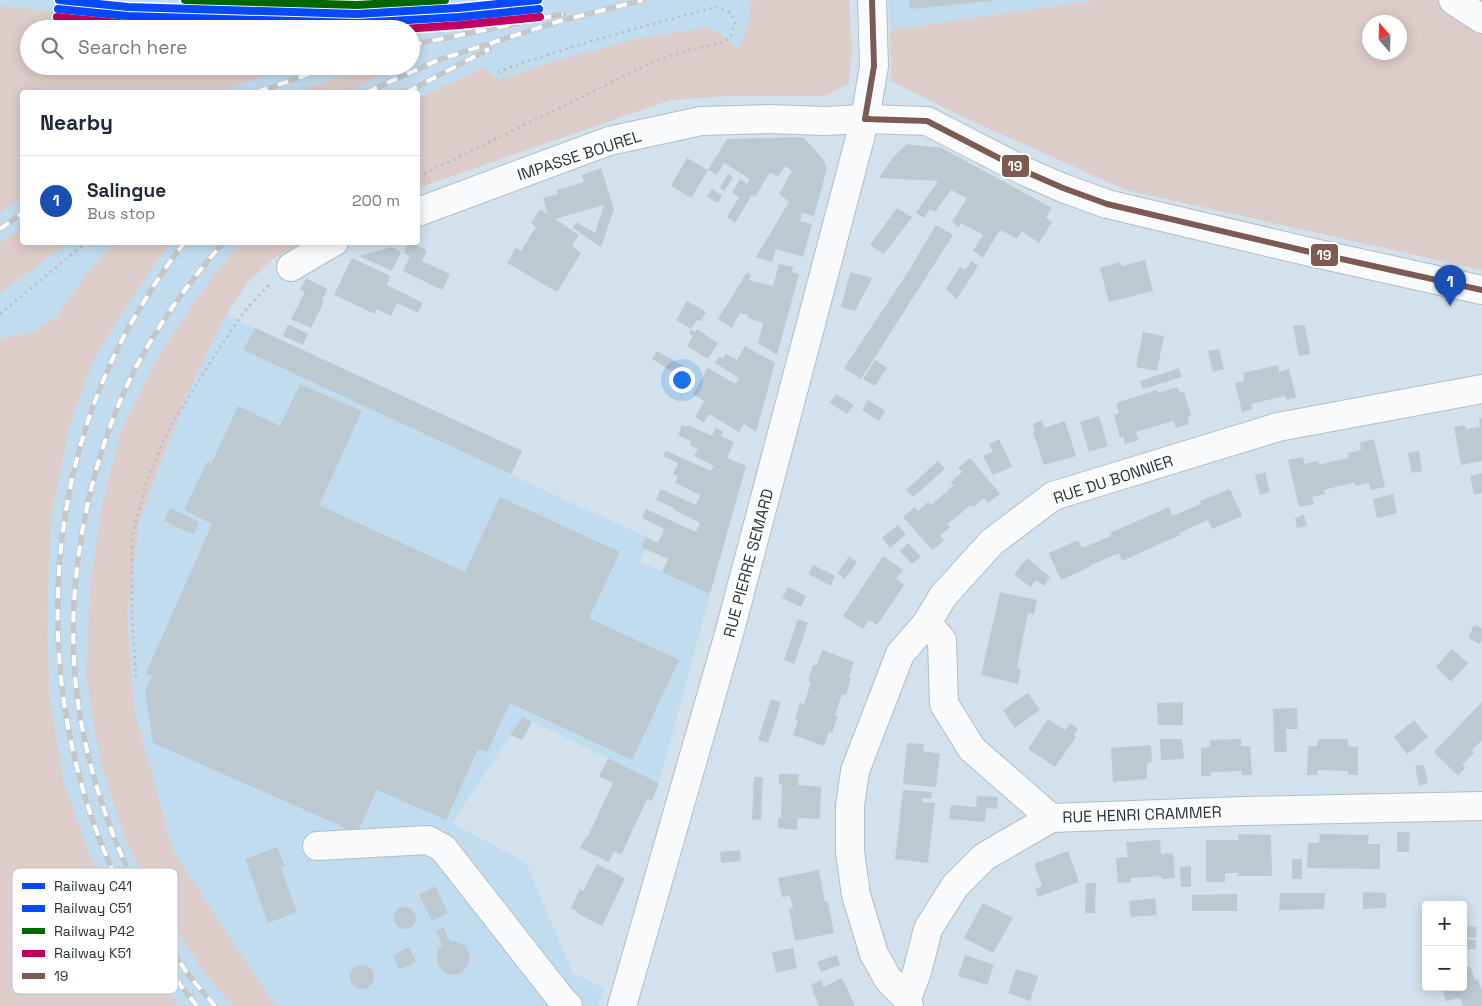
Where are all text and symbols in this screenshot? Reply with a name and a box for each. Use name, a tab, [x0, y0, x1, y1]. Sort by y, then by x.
north arrow	[1362, 15, 1407, 60]
search box	[20, 20, 420, 75]
icon: search	[38, 34, 66, 62]
text: Search here	[78, 35, 188, 60]
text: Nearby	[40, 109, 113, 136]
street label: IMPASSE BOUREL	[515, 125, 644, 185]
line badge: 19	[1001, 154, 1030, 178]
text: 19	[1008, 157, 1022, 175]
text: Salingue	[87, 178, 166, 203]
text: 1	[52, 190, 60, 211]
text: 200 m	[352, 190, 400, 211]
text: Bus stop	[87, 203, 155, 224]
line badge: 19	[1310, 243, 1339, 267]
text: 19	[1317, 246, 1331, 264]
pin: 1	[1434, 265, 1466, 306]
your location	[669, 367, 695, 393]
street label: RUE DU BONNIER	[1051, 450, 1176, 509]
street label: RUE PIERRE SEMARD	[719, 486, 778, 640]
street label: RUE HENRI CRAMMER	[1062, 801, 1222, 828]
legend	[12, 868, 178, 994]
text: Railway C41	[54, 877, 132, 895]
text: Railway C51	[54, 899, 132, 917]
map controls	[1422, 901, 1467, 991]
button: +	[1422, 901, 1467, 946]
text: Railway P42	[54, 922, 134, 940]
text: Railway K51	[54, 944, 131, 962]
button: −	[1422, 946, 1467, 991]
text: 19	[54, 967, 68, 985]

